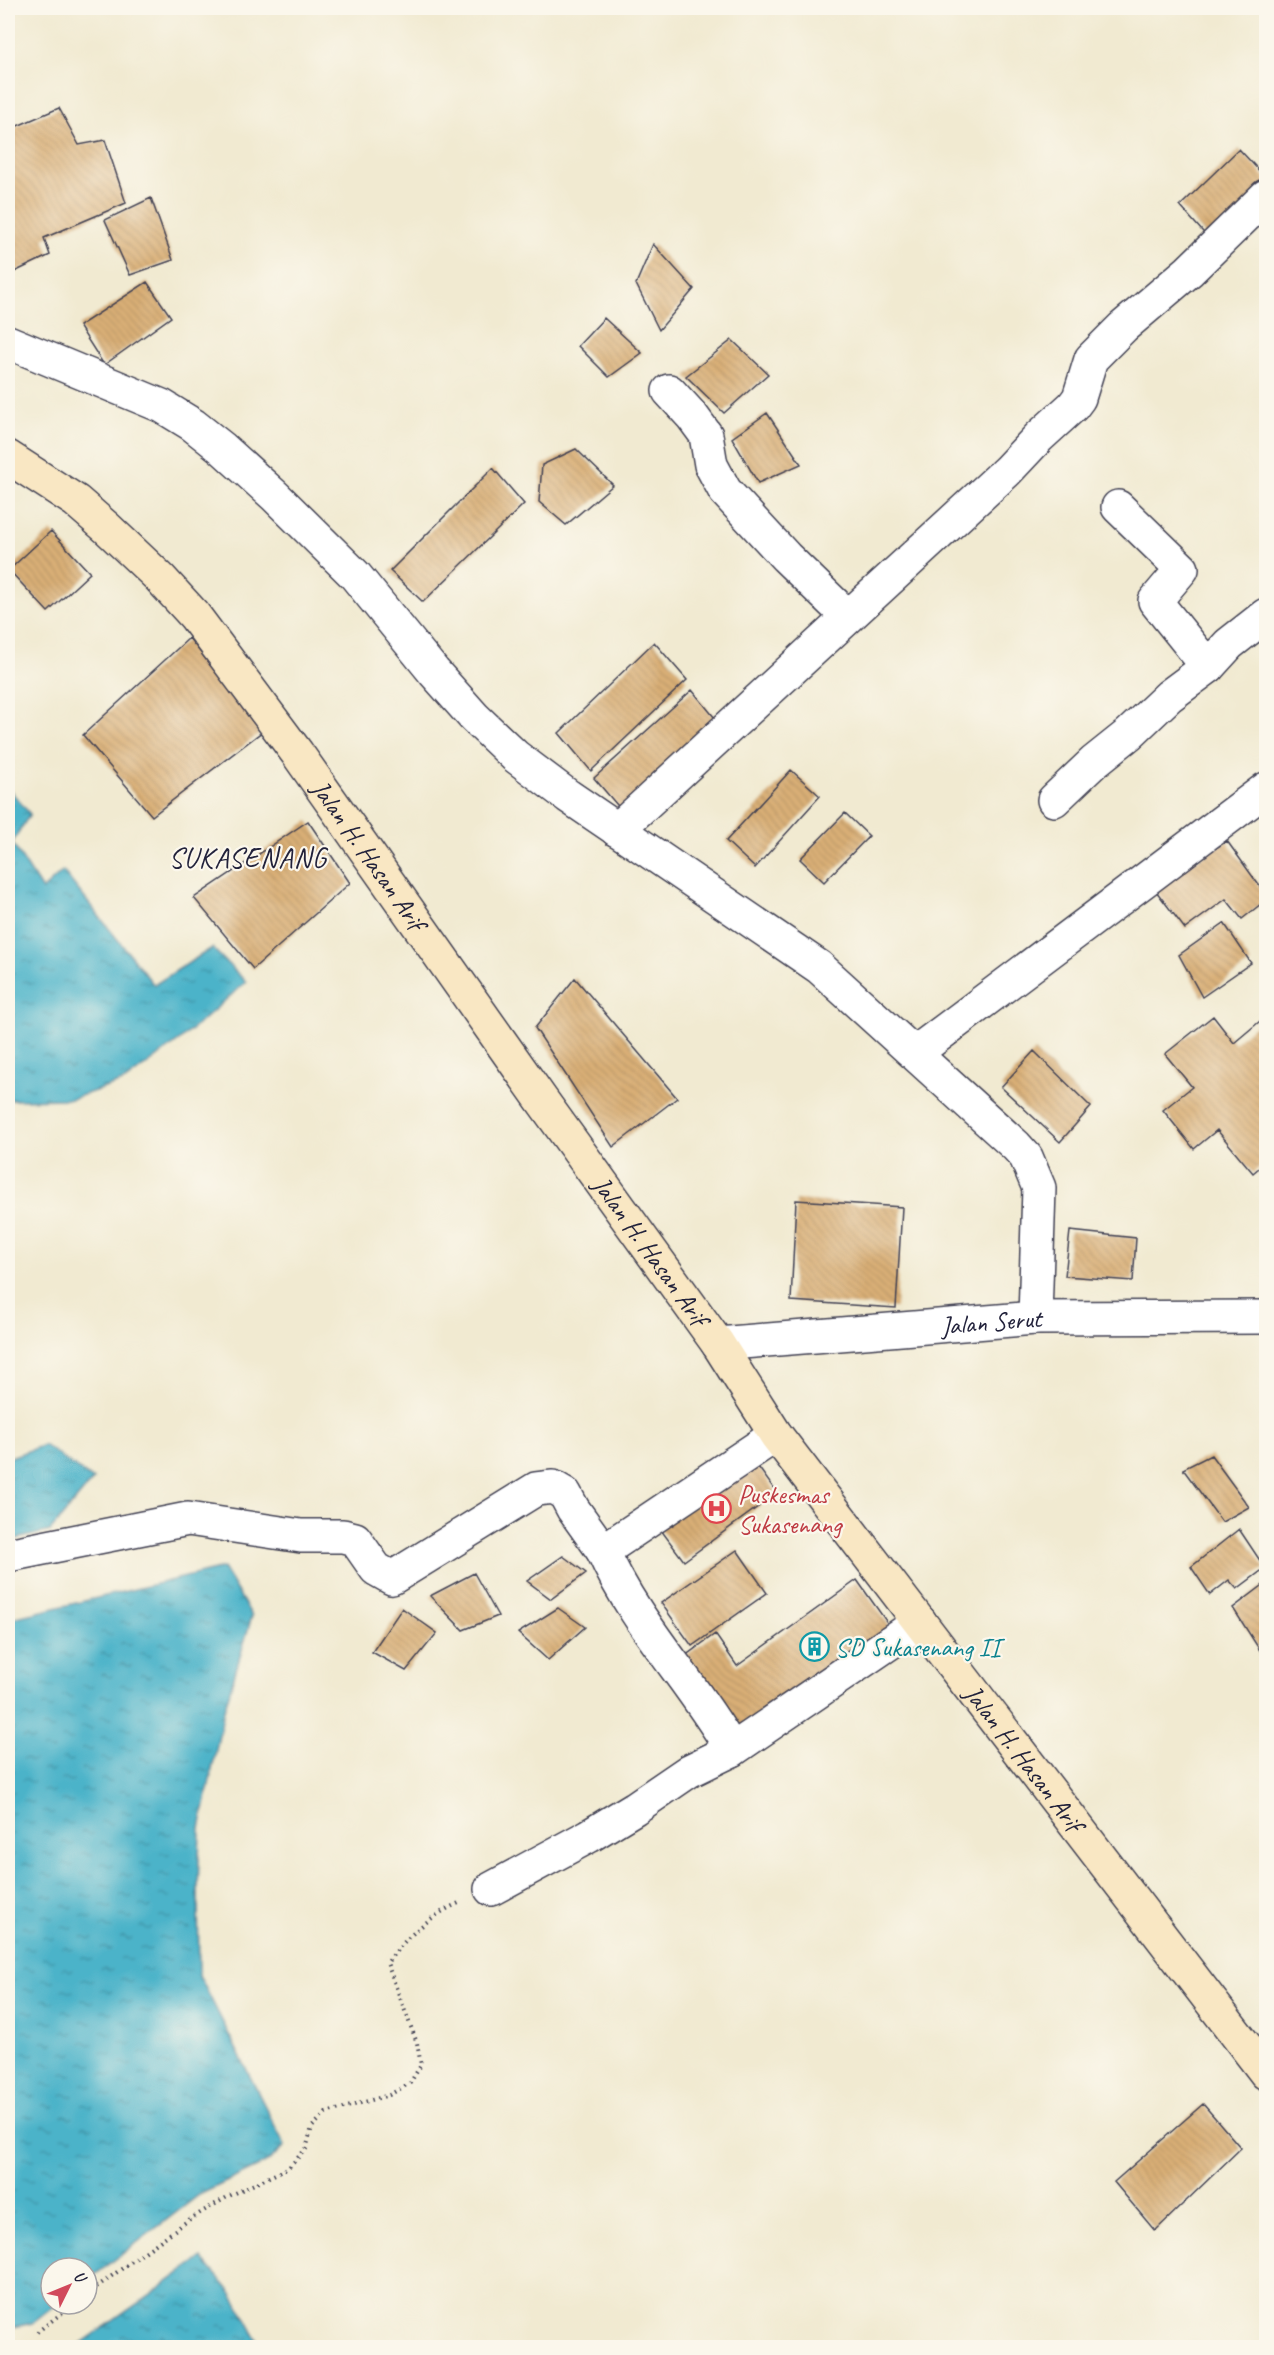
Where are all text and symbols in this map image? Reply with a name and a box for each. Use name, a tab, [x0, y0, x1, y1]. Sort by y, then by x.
street label: Jalan H. Hasan Arif	[303, 772, 436, 941]
district label: SUKASENANG	[169, 840, 329, 875]
street label: Jalan H. Hasan Arif	[584, 1168, 719, 1336]
street label: Jalan Serut	[938, 1301, 1044, 1342]
place label: Puskesmas Sukasenang	[738, 1478, 843, 1541]
hospital icon: Puskesmas Sukasenang	[701, 1493, 733, 1525]
building icon: SD Sukasenang II	[798, 1631, 830, 1663]
place label: SD Sukasenang II	[835, 1631, 1006, 1664]
street label: Jalan H. Hasan Arif	[956, 1676, 1094, 1842]
north arrow	[39, 2256, 99, 2316]
text: U	[69, 2267, 91, 2288]

